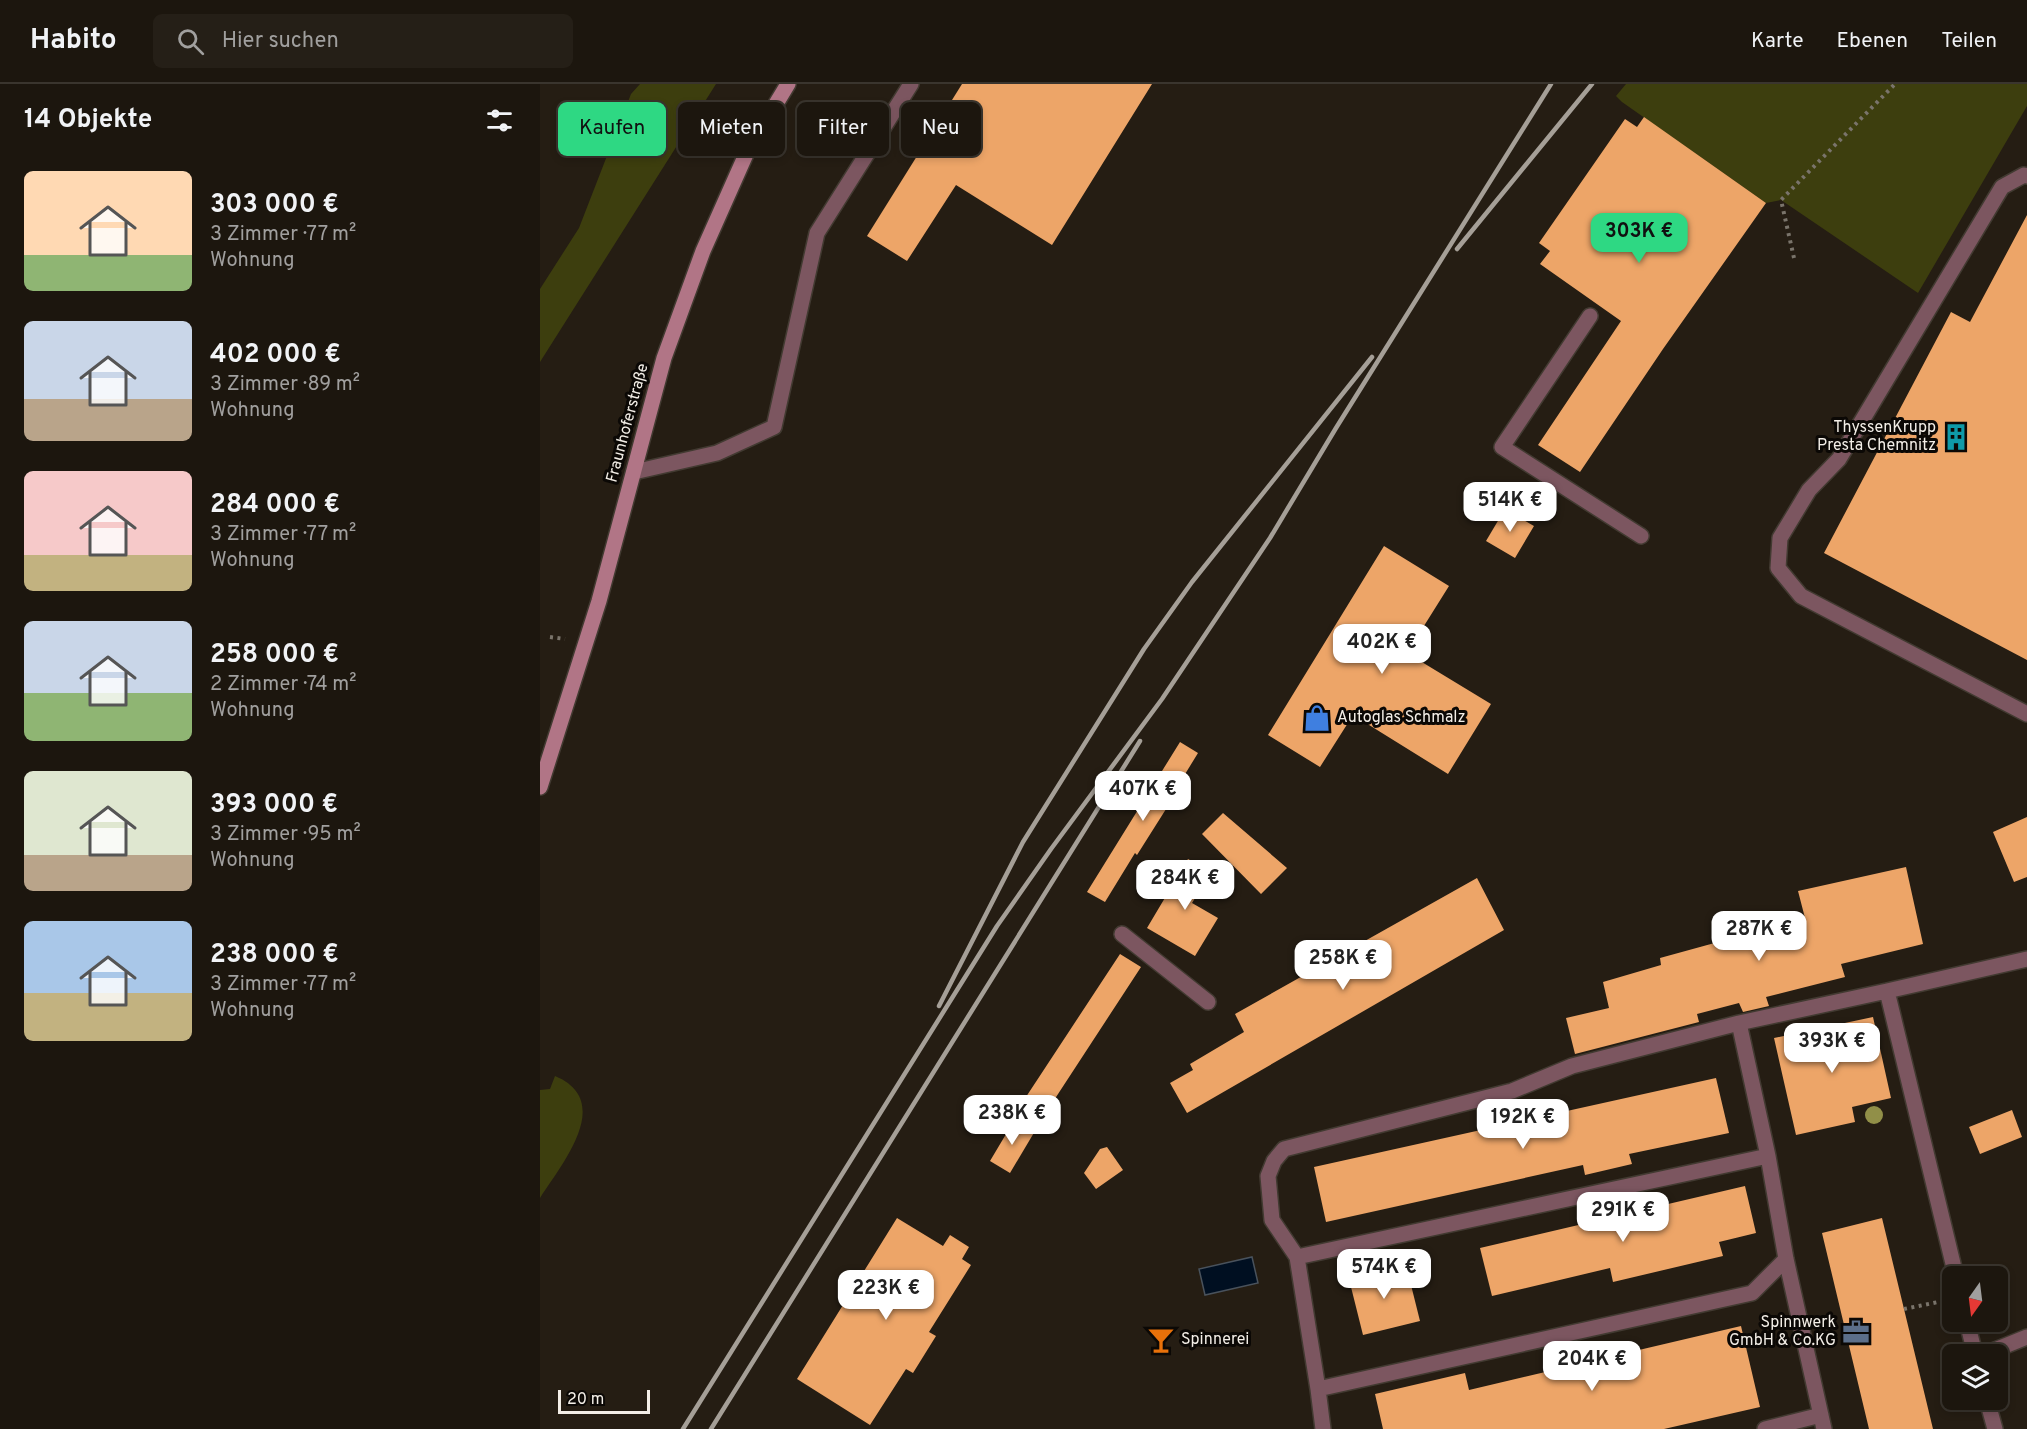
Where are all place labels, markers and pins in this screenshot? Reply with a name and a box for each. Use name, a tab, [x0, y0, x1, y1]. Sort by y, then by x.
pin: 303K €	[1590, 213, 1688, 264]
place label: ThyssenKrupp Presta Chemnitz	[1817, 418, 1936, 456]
building icon: ThyssenKrupp Presta Chemnitz	[1941, 422, 1971, 452]
pin: 514K €	[1461, 482, 1559, 533]
pin: 402K €	[1333, 624, 1431, 675]
shop icon: Autoglas Schmalz	[1302, 703, 1332, 733]
place label: Autoglas Schmalz	[1337, 708, 1466, 728]
pin: 407K €	[1094, 771, 1192, 822]
pin: 284K €	[1136, 860, 1234, 911]
pin: 287K €	[1710, 911, 1808, 962]
pin: 258K €	[1294, 940, 1392, 991]
pin: 393K €	[1783, 1023, 1881, 1074]
pin: 238K €	[963, 1095, 1061, 1146]
pin: 192K €	[1474, 1099, 1572, 1150]
pin: 291K €	[1574, 1192, 1672, 1243]
pin: 574K €	[1335, 1249, 1433, 1300]
pin: 223K €	[837, 1270, 935, 1321]
place label: Spinnwerk GmbH & Co.KG	[1729, 1313, 1836, 1351]
office icon: Spinnwerk GmbH & Co.KG	[1841, 1317, 1871, 1347]
bar icon: Spinnerei	[1146, 1325, 1176, 1355]
place label: Spinnerei	[1181, 1330, 1249, 1350]
pin: 204K €	[1543, 1341, 1641, 1392]

